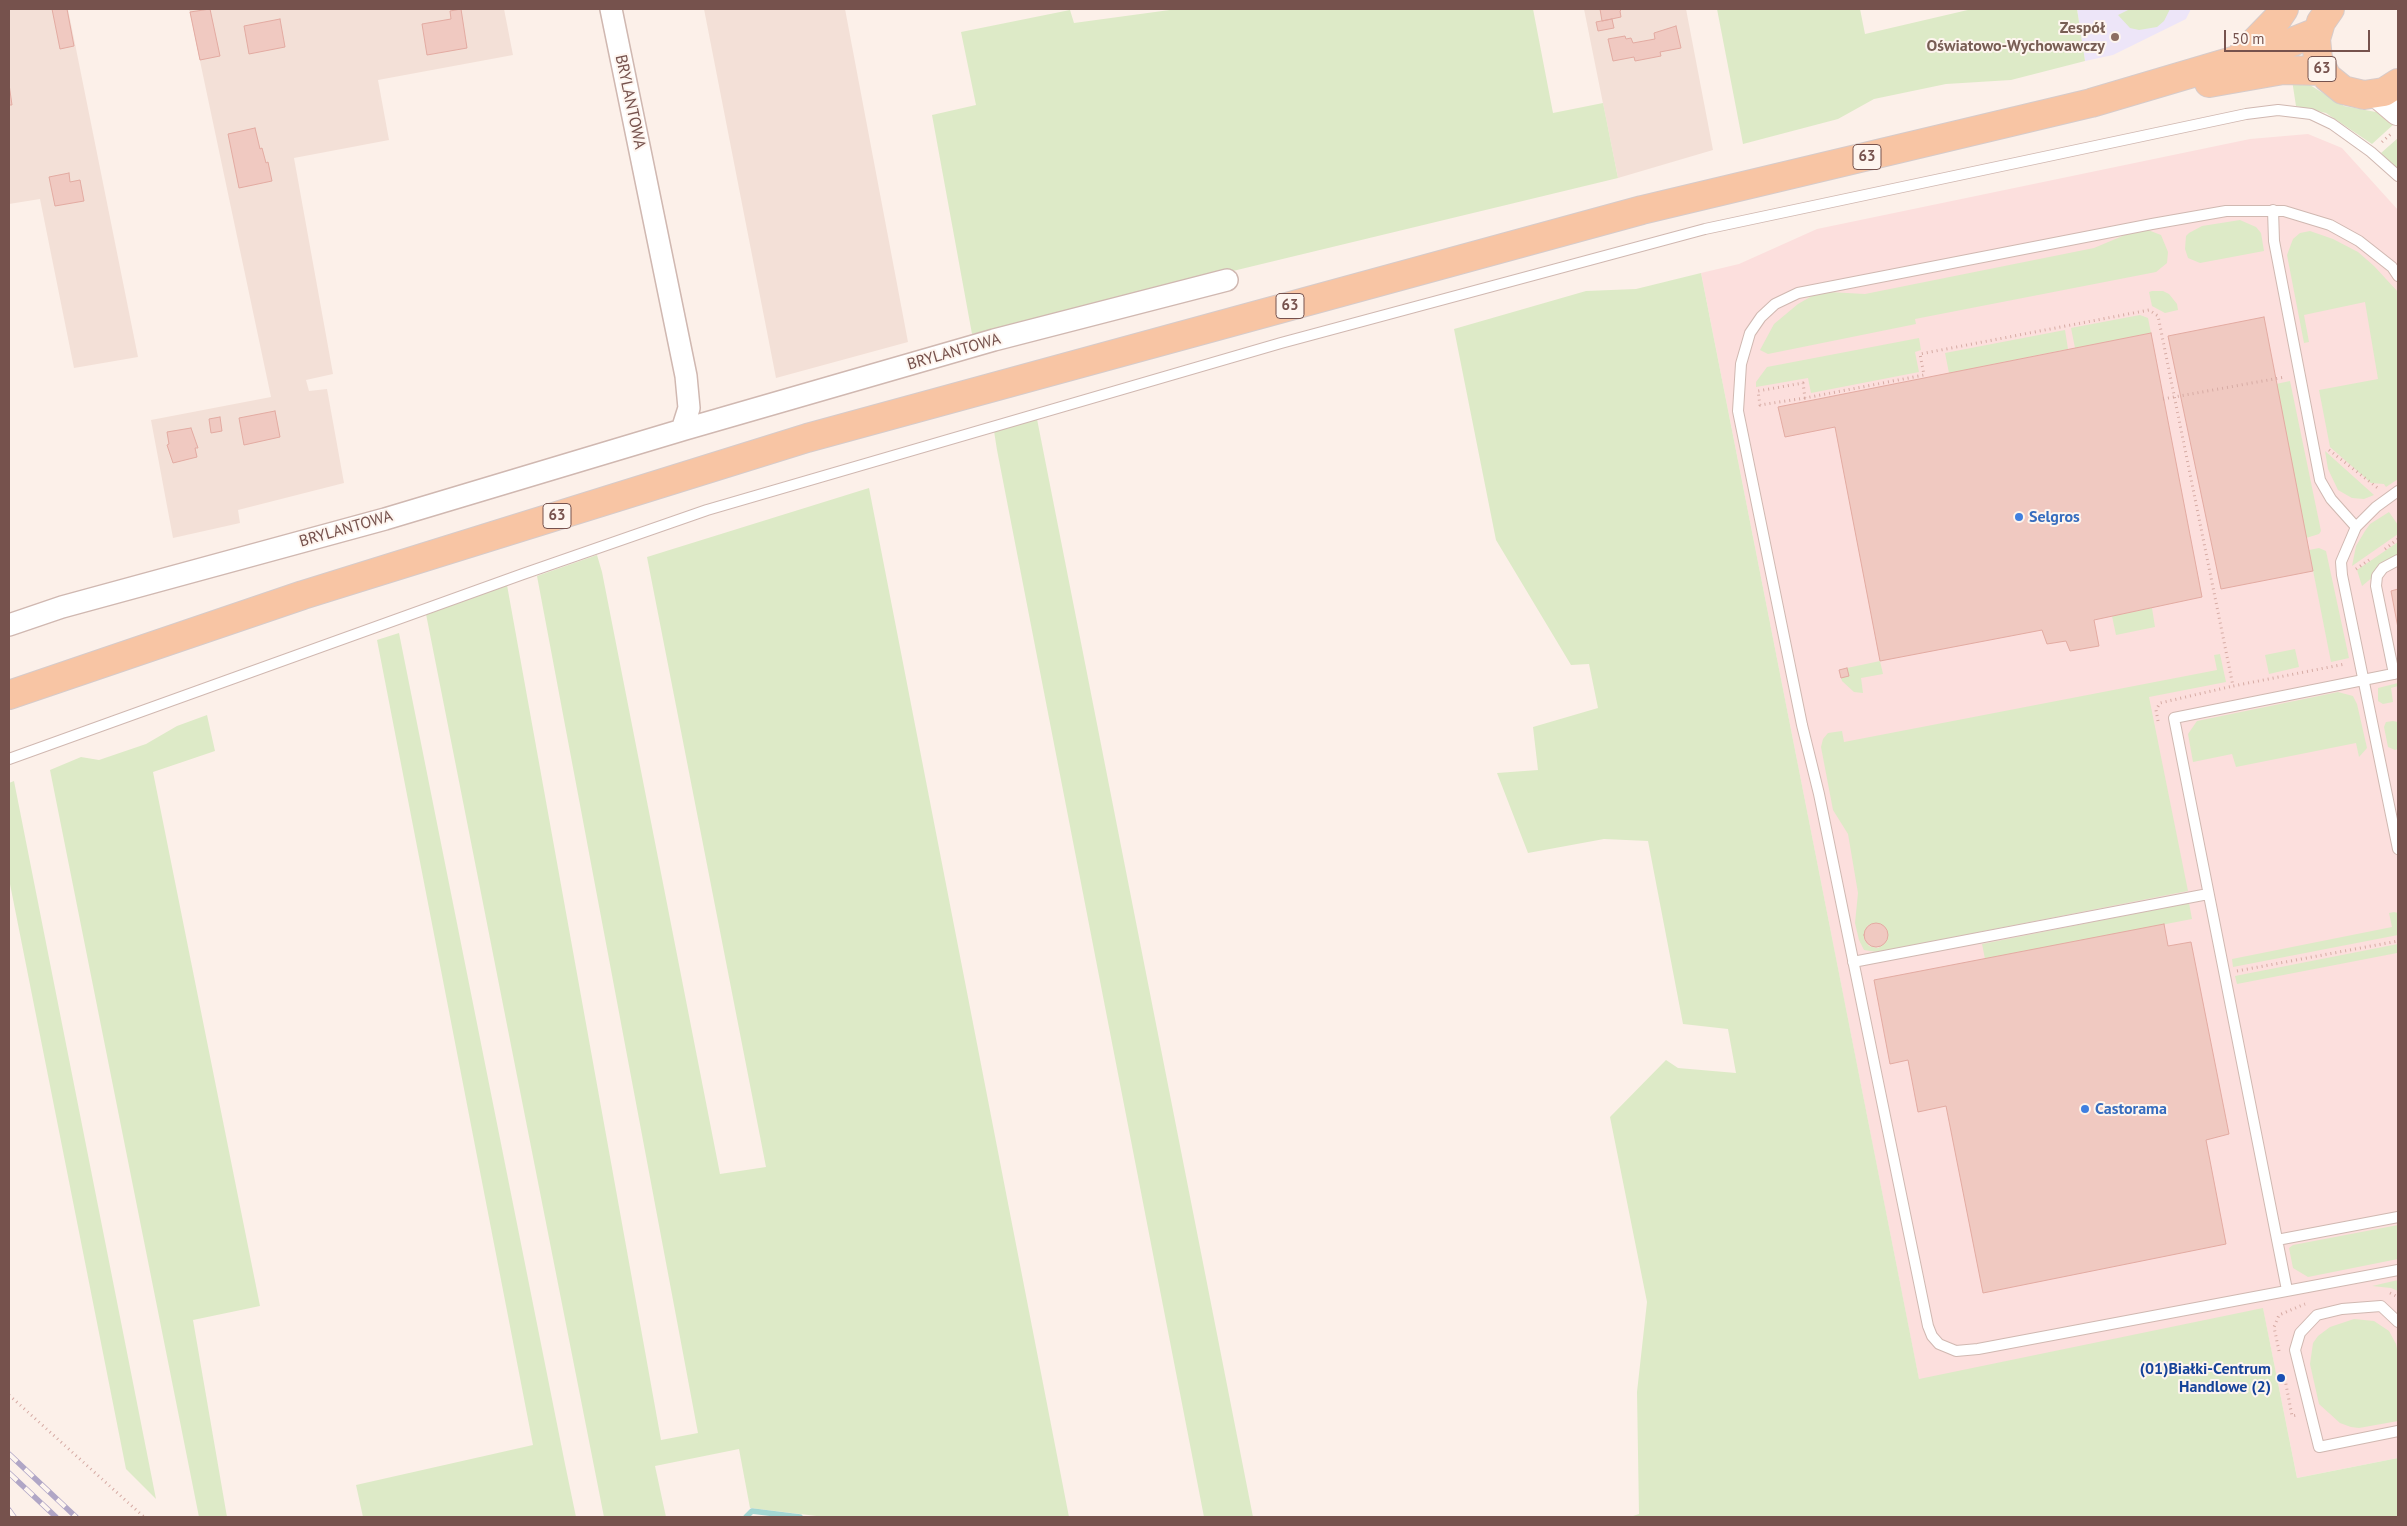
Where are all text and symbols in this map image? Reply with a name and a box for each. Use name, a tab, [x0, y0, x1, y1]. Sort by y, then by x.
place label: Zespół Oświatowo-Wychowawczy	[1926, 18, 2105, 56]
scale bar	[2227, 20, 2373, 52]
text: 50 m	[2232, 29, 2265, 48]
marker: Zespół Oświatowo-Wychowawczy	[2109, 31, 2121, 43]
street label: BRYLANTOWA	[611, 53, 649, 151]
road number: 63	[2308, 56, 2336, 82]
road number: 63	[1853, 144, 1881, 170]
road number: 63	[1276, 294, 1304, 318]
street label: BRYLANTOWA	[905, 330, 1003, 374]
road number: 63	[543, 504, 571, 528]
street label: BRYLANTOWA	[297, 507, 395, 551]
place label: Selgros	[2029, 507, 2080, 527]
marker: Selgros	[2013, 511, 2025, 523]
place label: Castorama	[2095, 1099, 2167, 1119]
marker: Castorama	[2079, 1103, 2091, 1115]
place label: (01)Białki-Centrum Handlowe (2)	[2140, 1359, 2271, 1397]
marker: (01)Białki-Centrum Handlowe (2)	[2275, 1372, 2287, 1384]

